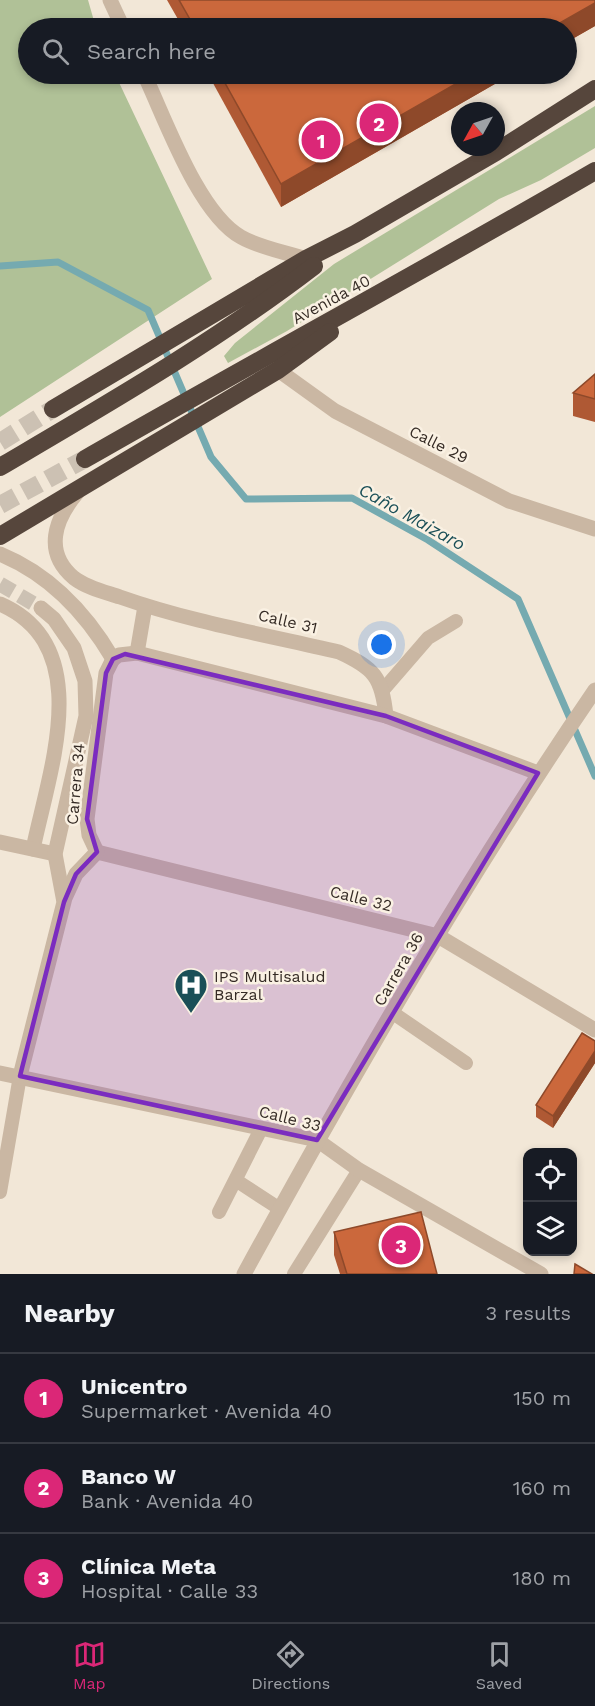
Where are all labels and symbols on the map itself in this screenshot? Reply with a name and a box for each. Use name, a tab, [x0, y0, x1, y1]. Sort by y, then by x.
pin: 2	[360, 100, 398, 146]
north arrow	[451, 102, 505, 156]
pin: 1	[302, 118, 340, 162]
street label: Avenida 40	[289, 271, 374, 328]
street label: Calle 29	[406, 422, 471, 467]
water label: Caño Maizaro	[355, 479, 469, 554]
street label: Calle 31	[256, 605, 319, 638]
your location	[367, 630, 396, 659]
street label: Carrera 34	[62, 742, 89, 826]
street label: Calle 32	[328, 882, 394, 915]
street label: Carrera 36	[370, 929, 427, 1009]
hospital icon: IPS Multisalud Barzal	[173, 967, 209, 1014]
place label: IPS Multisalud Barzal	[214, 967, 325, 1004]
street label: Calle 33	[257, 1102, 323, 1135]
pin: 3	[382, 1222, 420, 1268]

